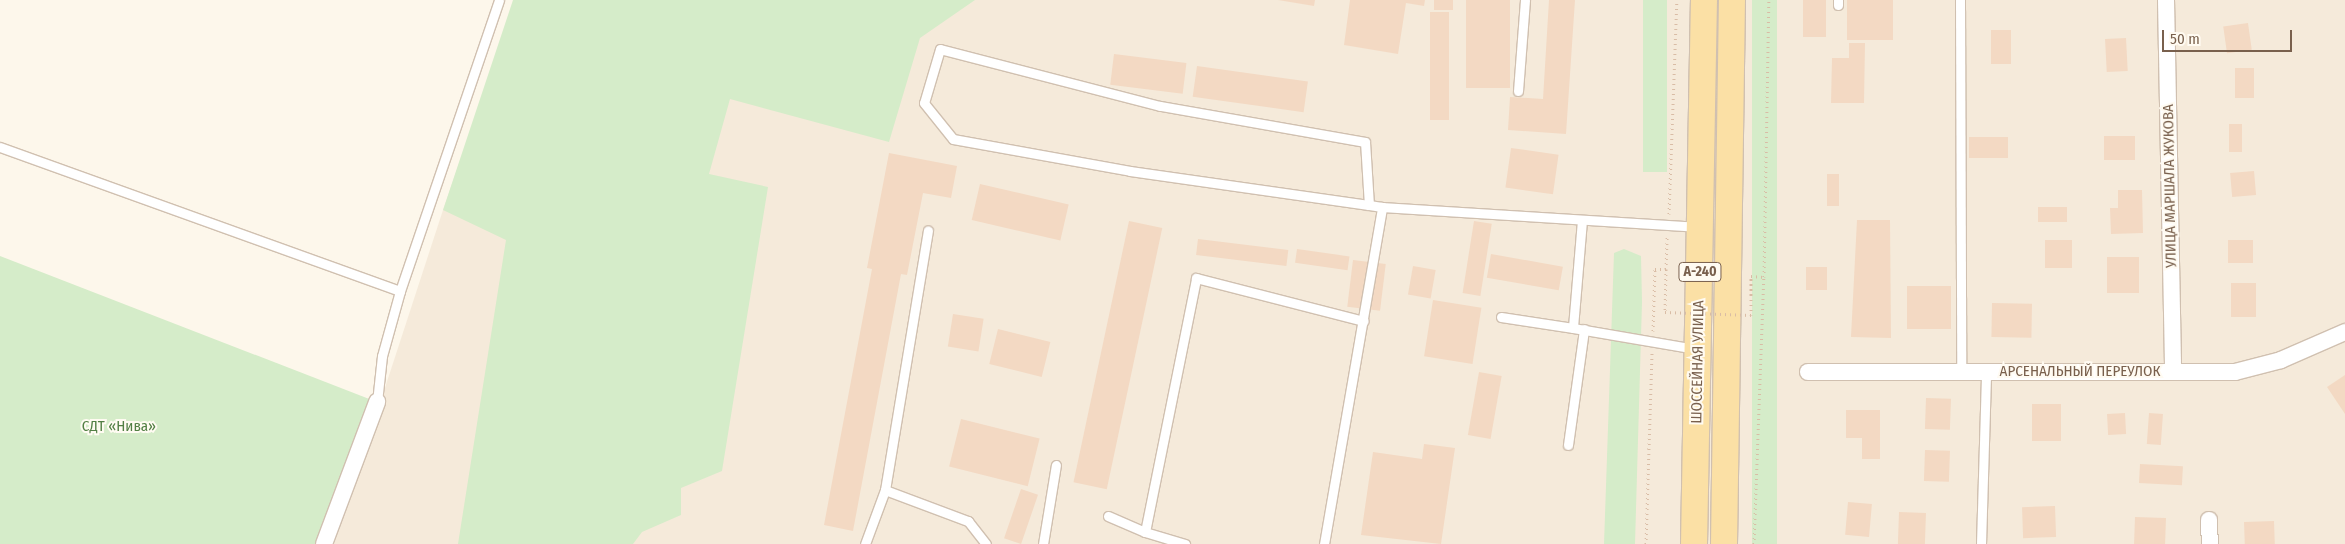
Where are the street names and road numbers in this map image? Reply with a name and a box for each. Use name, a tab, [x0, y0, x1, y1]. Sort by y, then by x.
street label: УЛИЦА МАРШАЛА ЖУКОВА	[2160, 104, 2180, 268]
road number: А-240	[1678, 260, 1722, 284]
street label: ШОССЕЙНАЯ УЛИЦА	[1688, 300, 1708, 424]
street label: АРСЕНАЛЬНЫЙ ПЕРЕУЛОК	[1999, 363, 2161, 381]

